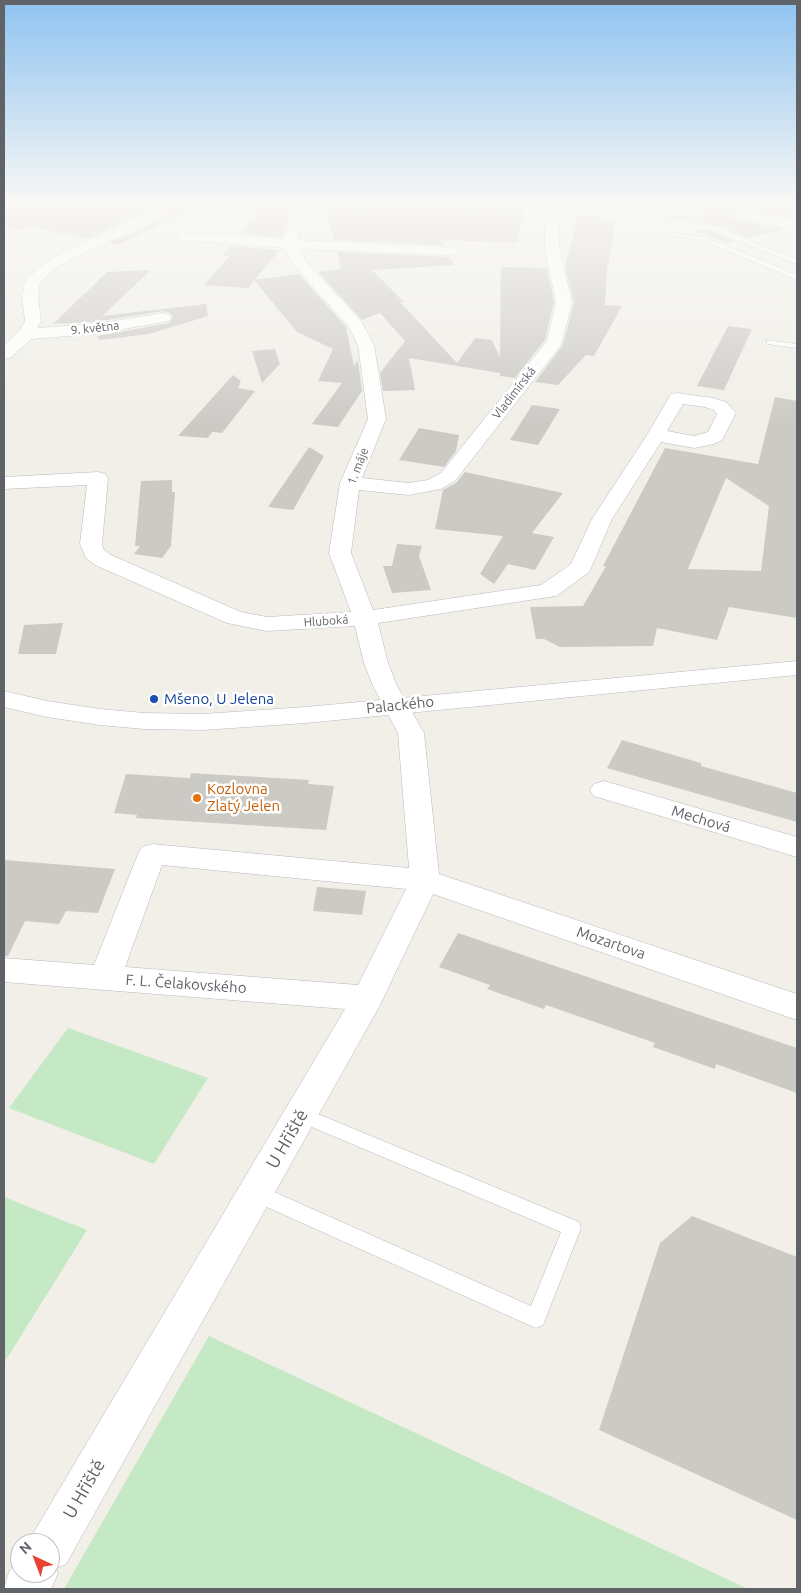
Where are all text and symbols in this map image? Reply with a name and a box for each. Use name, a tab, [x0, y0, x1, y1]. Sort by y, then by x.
street label: 9. května	[70, 318, 120, 338]
street label: Vladimírská	[489, 364, 539, 422]
street label: 1. máje	[344, 445, 372, 487]
street label: Hluboká	[303, 612, 349, 630]
place label: Mšeno, U Jelena	[164, 690, 274, 708]
street label: Palackého	[365, 692, 435, 718]
marker: Mšeno, U Jelena	[148, 693, 160, 705]
place label: Kozlovna Zlatý Jelen	[207, 780, 280, 815]
marker: Kozlovna Zlatý Jelen	[191, 792, 203, 804]
street label: Mechová	[669, 802, 733, 836]
street label: Mozartova	[574, 923, 648, 963]
street label: F. L. Čelakovského	[125, 971, 247, 997]
street label: U Hřiště	[261, 1105, 313, 1173]
street label: U Hřiště	[58, 1455, 110, 1523]
north arrow	[10, 1533, 60, 1583]
text: N	[16, 1538, 35, 1557]

